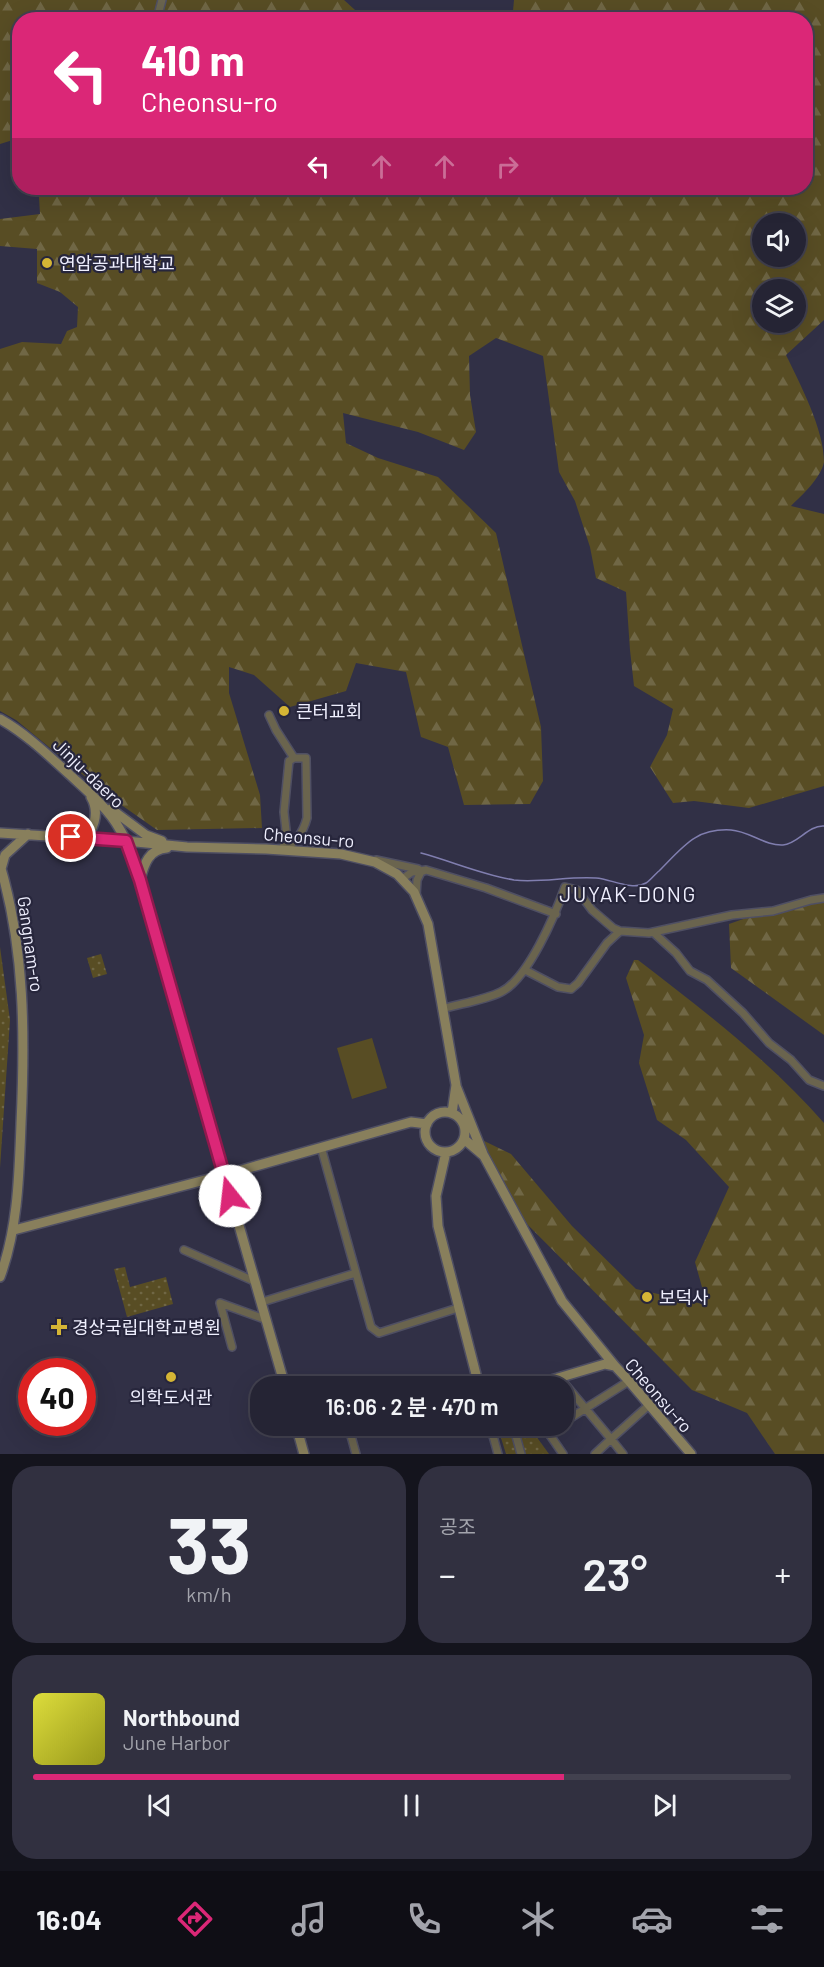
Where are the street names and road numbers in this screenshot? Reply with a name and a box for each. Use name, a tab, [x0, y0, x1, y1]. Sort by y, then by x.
street label: Jinju-daero	[49, 734, 129, 812]
street label: Cheonsu-ro	[263, 822, 355, 852]
street label: Gangnam-ro	[13, 895, 49, 993]
street label: Cheonsu-ro	[621, 1353, 697, 1437]

